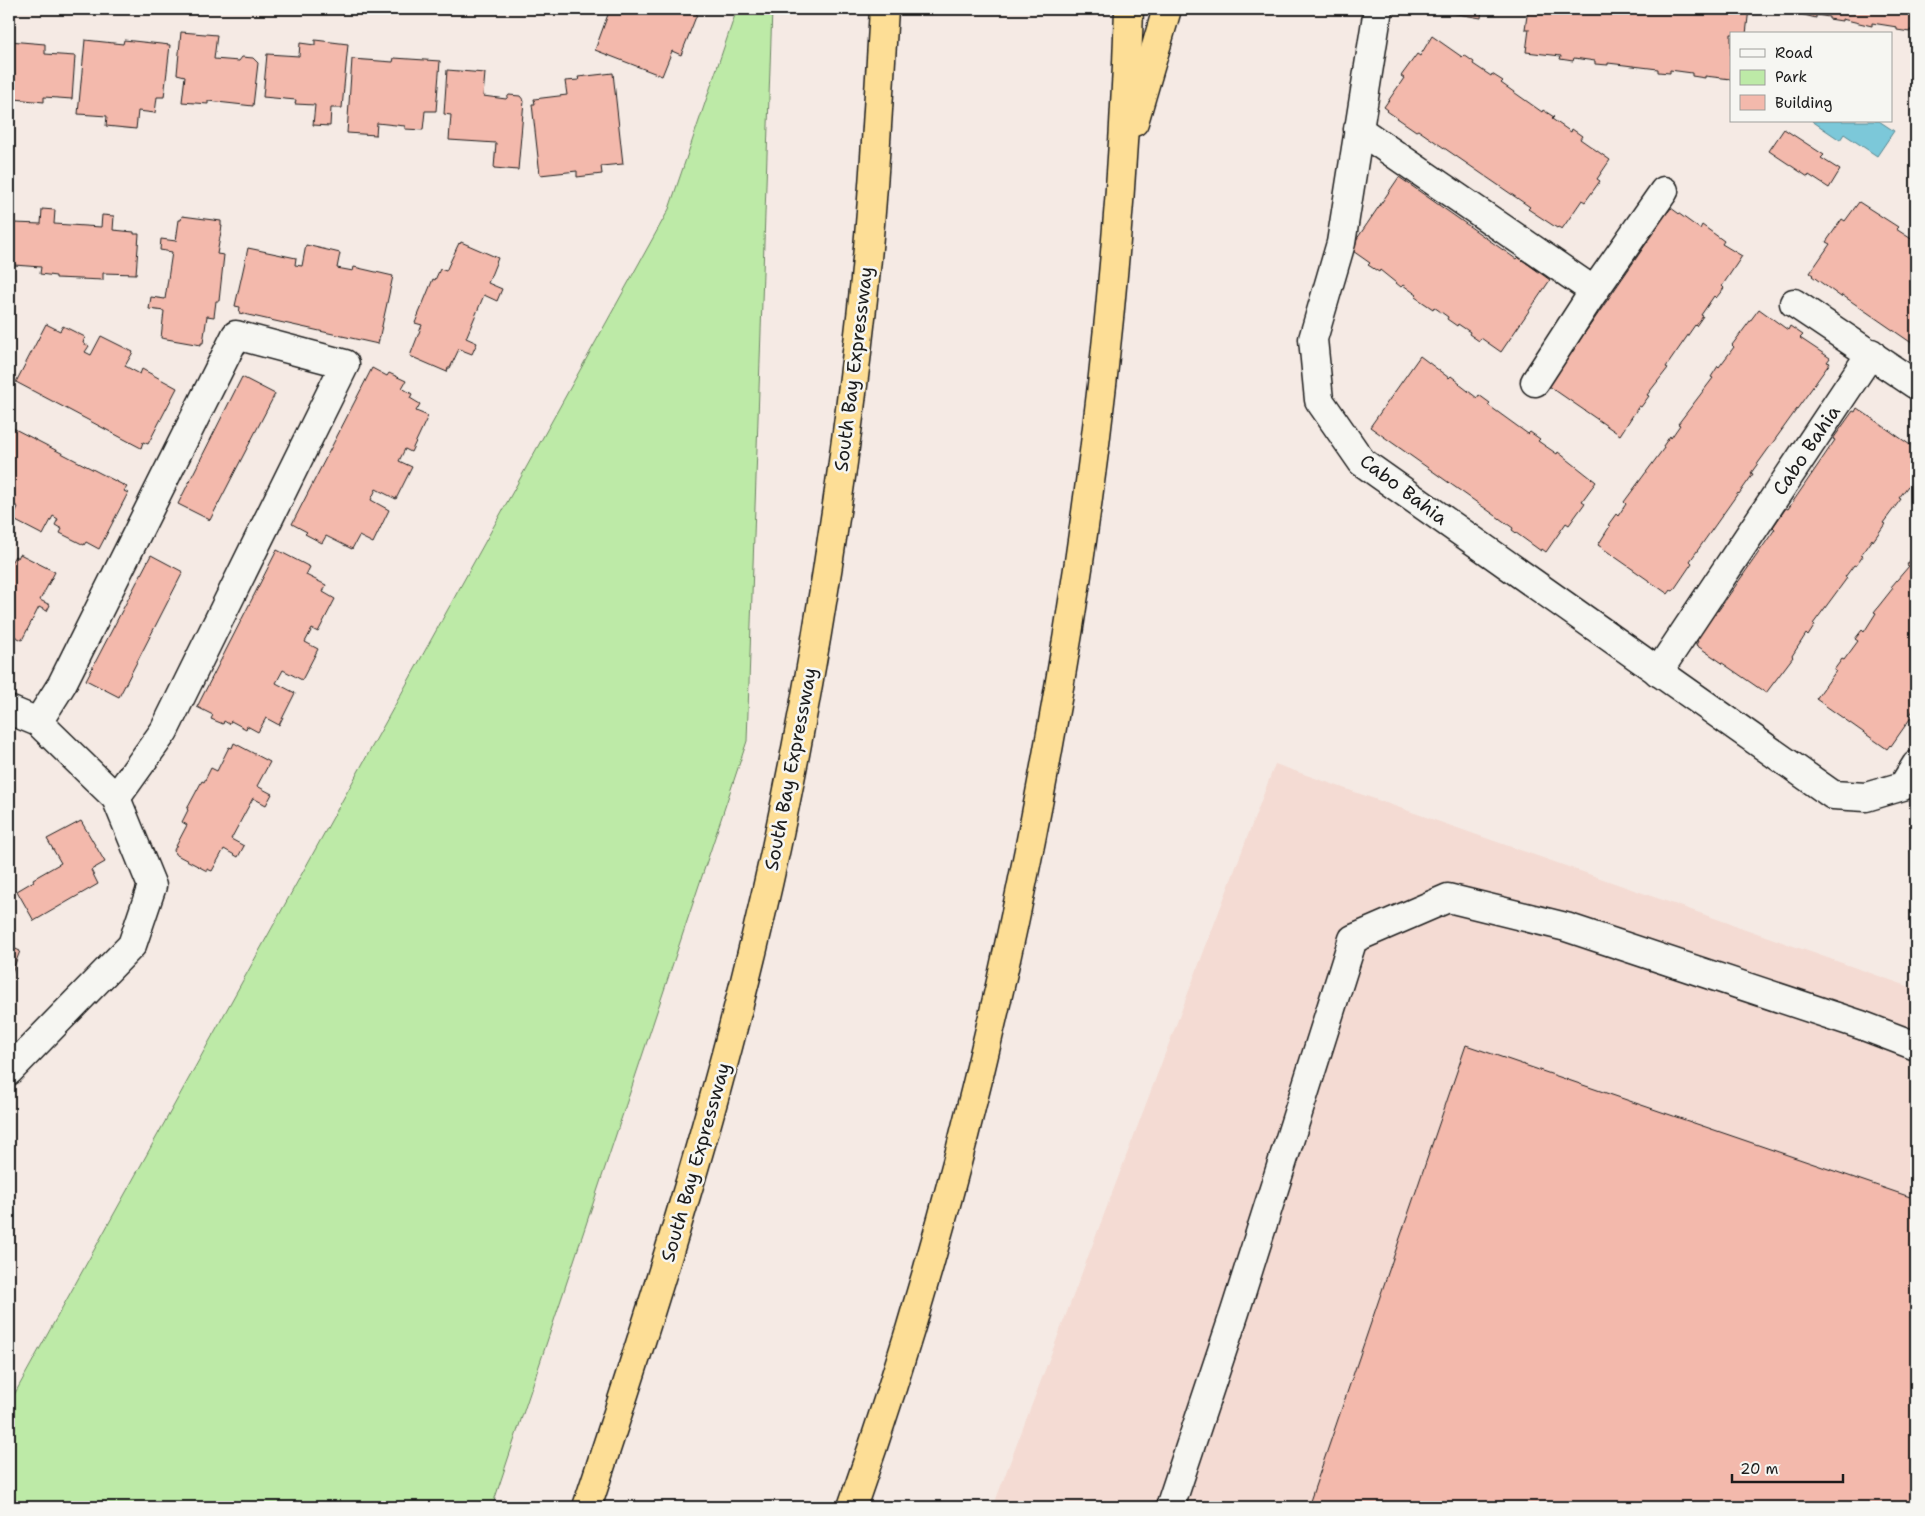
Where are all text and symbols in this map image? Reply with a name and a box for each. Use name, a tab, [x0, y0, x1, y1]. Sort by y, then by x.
legend	[1730, 32, 1892, 122]
text: Road	[1775, 43, 1813, 63]
text: Park	[1775, 67, 1807, 87]
text: Building	[1775, 93, 1832, 113]
street label: South Bay Expressway	[829, 265, 878, 473]
street label: Cabo Bahia	[1767, 400, 1846, 500]
street label: Cabo Bahia	[1355, 448, 1453, 531]
street label: South Bay Expressway	[759, 665, 822, 873]
street label: South Bay Expressway	[655, 1060, 736, 1265]
scale bar	[1732, 1451, 1844, 1483]
text: 20 m	[1740, 1459, 1779, 1479]

